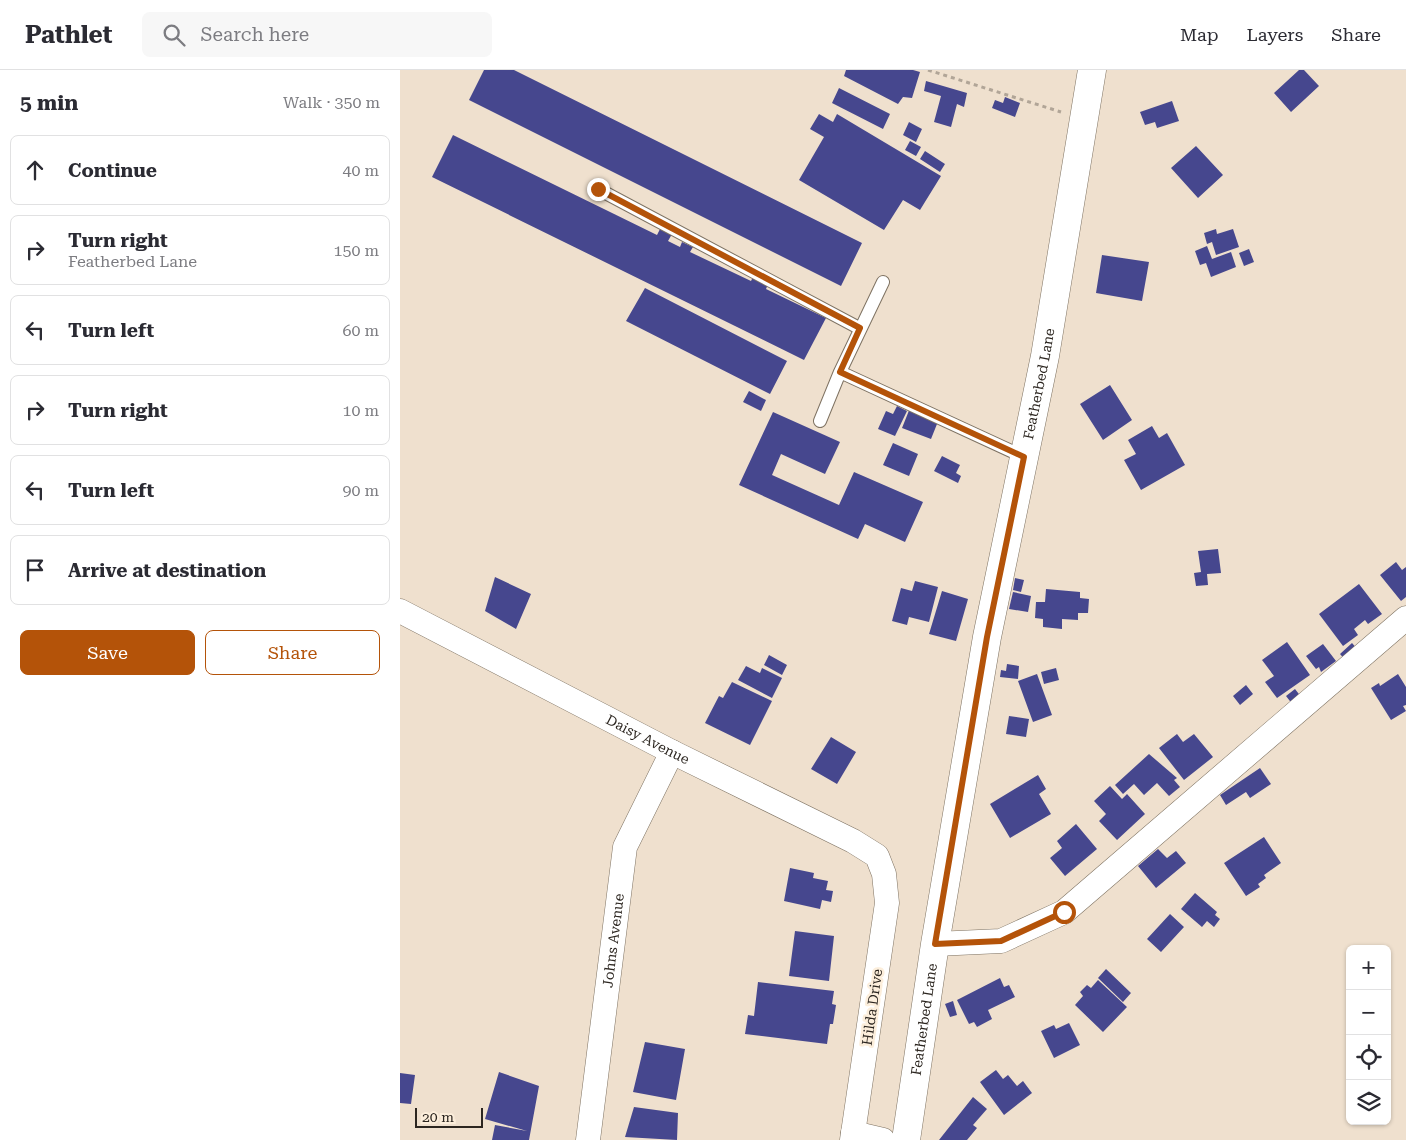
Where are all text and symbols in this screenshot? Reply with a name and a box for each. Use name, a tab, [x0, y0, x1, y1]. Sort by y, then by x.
search box	[142, 12, 492, 57]
text: Pathlet	[25, 21, 112, 49]
icon: search	[160, 21, 188, 49]
text: Search here	[200, 23, 309, 46]
text: Map	[1180, 24, 1219, 45]
text: Layers	[1247, 24, 1303, 45]
text: Share	[1331, 24, 1381, 45]
text: 5 min	[20, 91, 78, 115]
text: Walk · 350 m	[283, 93, 380, 112]
icon: ahead	[21, 156, 49, 184]
text: Continue	[68, 159, 157, 182]
text: 40 m	[342, 161, 379, 180]
route end	[587, 178, 610, 201]
text: Turn right	[68, 229, 168, 252]
icon: right	[21, 236, 49, 264]
text: 150 m	[333, 241, 379, 260]
text: Featherbed Lane	[68, 252, 197, 271]
icon: left	[21, 316, 49, 344]
text: Turn left	[68, 319, 154, 342]
text: 60 m	[342, 321, 379, 340]
street label: Featherbed Lane	[1020, 327, 1058, 441]
icon: right	[21, 396, 49, 424]
text: Turn right	[68, 399, 168, 422]
text: 10 m	[342, 401, 379, 420]
icon: left	[21, 476, 49, 504]
text: Turn left	[68, 479, 154, 502]
text: 90 m	[342, 481, 379, 500]
icon: arrive	[21, 556, 49, 584]
text: Arrive at destination	[68, 559, 266, 582]
button: Save	[20, 630, 195, 675]
button: Share	[205, 630, 380, 675]
street label: Daisy Avenue	[603, 711, 692, 767]
street label: Johns Avenue	[599, 892, 627, 989]
route start	[1053, 901, 1076, 924]
map controls	[1346, 945, 1391, 1125]
button: +	[1346, 945, 1391, 990]
street label: Featherbed Lane	[908, 962, 940, 1076]
street label: Hilda Drive	[859, 967, 885, 1046]
button: −	[1346, 990, 1391, 1035]
button: locate	[1346, 1035, 1391, 1080]
button: layers	[1346, 1080, 1391, 1125]
scale bar	[415, 1105, 482, 1128]
text: 20 m	[422, 1109, 454, 1125]

